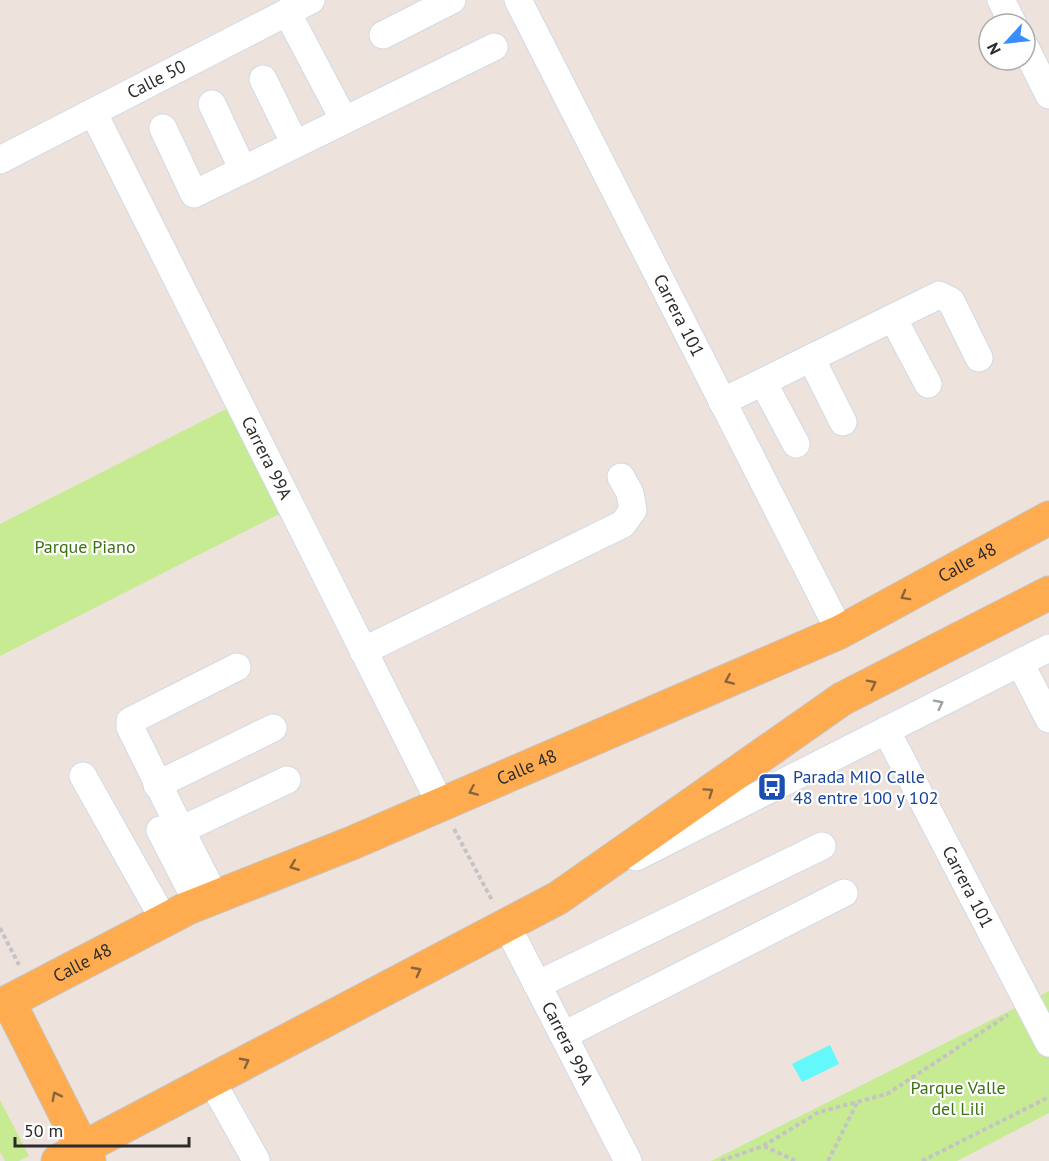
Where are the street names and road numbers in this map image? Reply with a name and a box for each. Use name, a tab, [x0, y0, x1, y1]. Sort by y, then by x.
street label: Calle 50	[123, 54, 190, 104]
street label: Carrera 101	[649, 270, 710, 360]
street label: Carrera 99A	[237, 412, 298, 504]
street label: Calle 48	[934, 537, 1000, 587]
street label: Calle 48	[493, 744, 560, 790]
street label: Carrera 101	[937, 842, 999, 932]
street label: Calle 48	[49, 938, 116, 987]
street label: Carrera 99A	[537, 997, 599, 1089]

